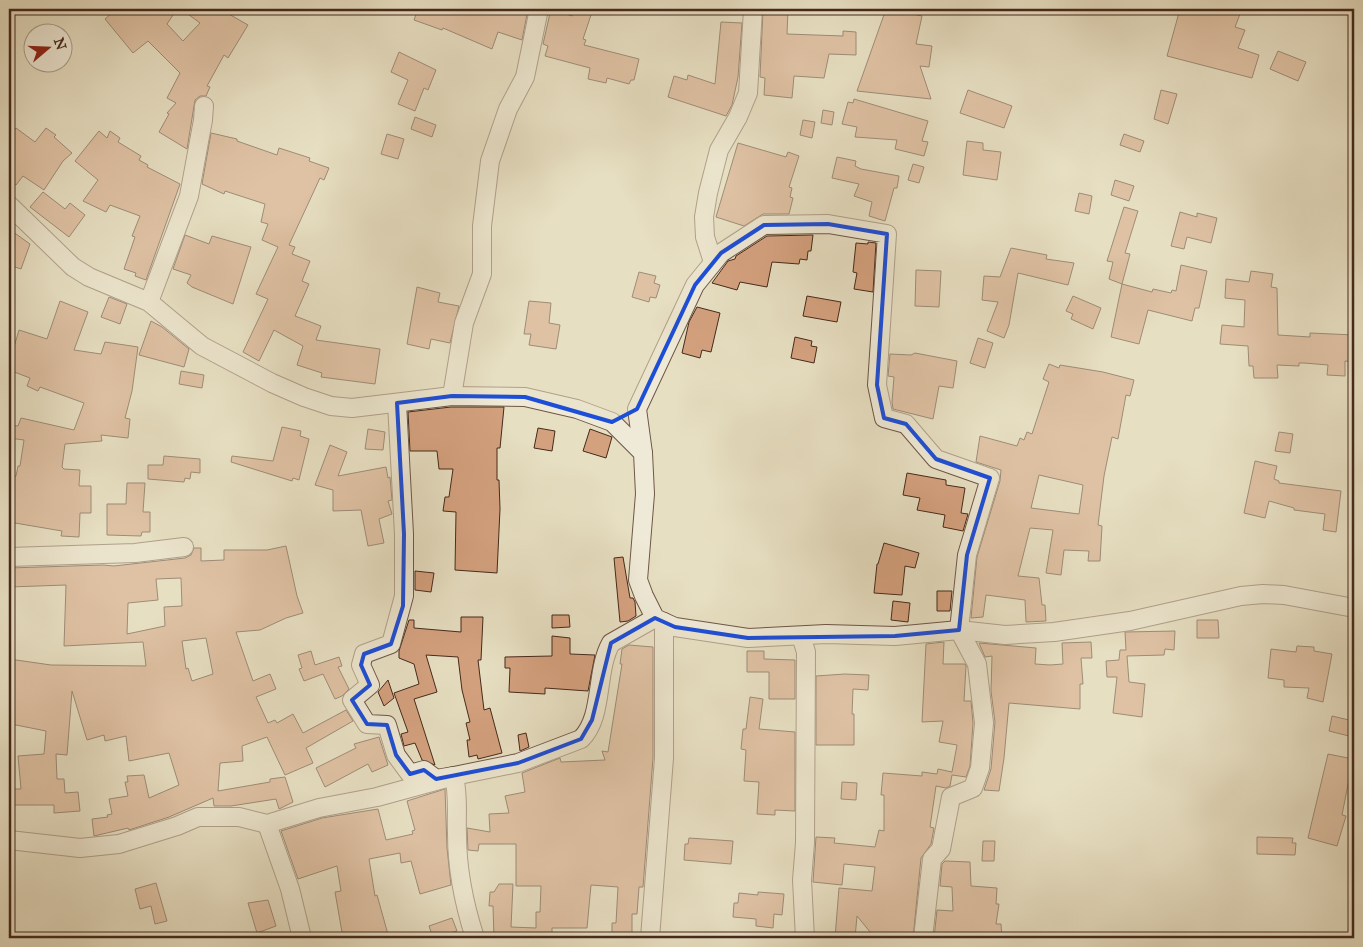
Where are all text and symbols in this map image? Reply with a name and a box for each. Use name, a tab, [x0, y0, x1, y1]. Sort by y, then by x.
north arrow	[22, 22, 72, 72]
text: N	[50, 36, 70, 52]

